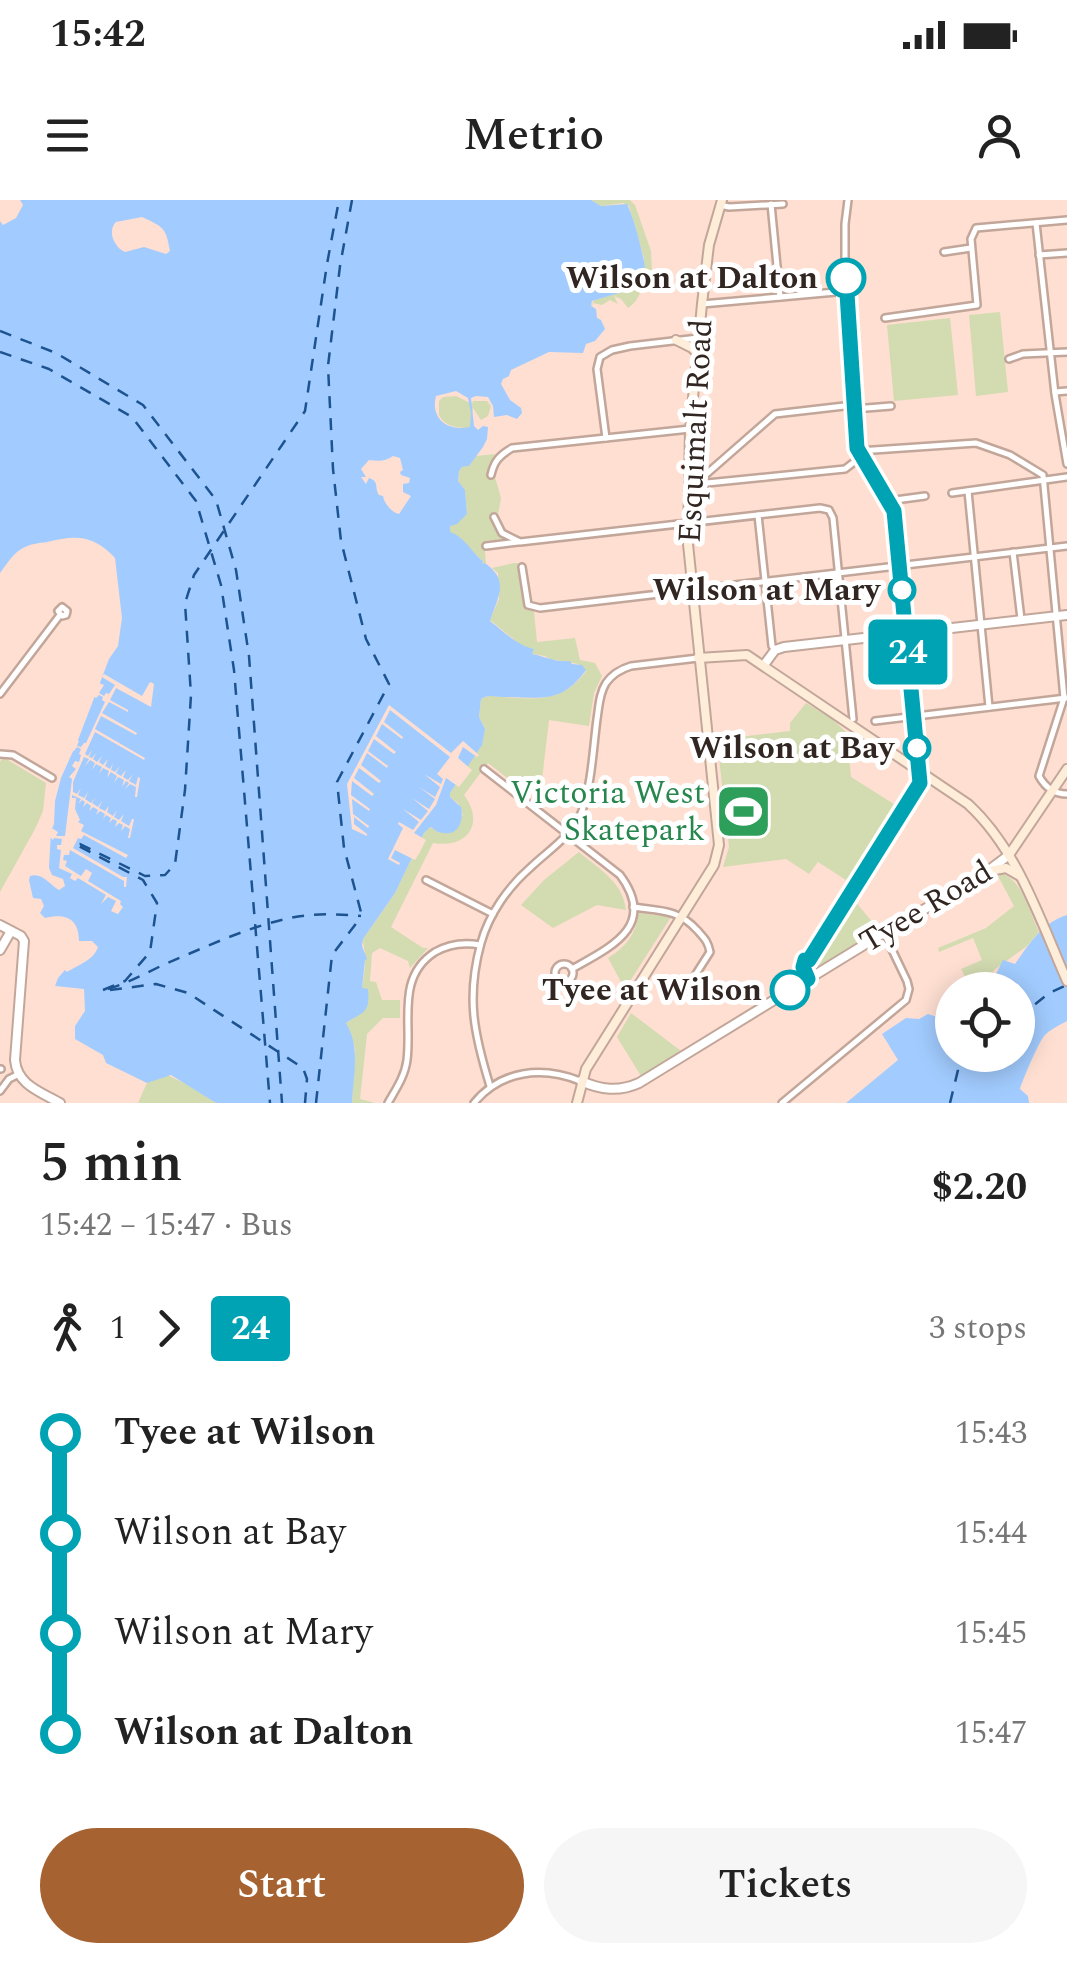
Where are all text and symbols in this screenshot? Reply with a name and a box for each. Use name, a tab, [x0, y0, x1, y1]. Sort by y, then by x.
text: 15:42	[50, 6, 145, 64]
text: Metrio	[463, 101, 604, 170]
icon: menu	[40, 108, 95, 163]
icon: person	[972, 108, 1027, 163]
place label: Wilson at Dalton	[566, 254, 818, 303]
marker: Wilson at Dalton	[827, 259, 865, 297]
street label: Esquimalt Road	[666, 318, 726, 544]
place label: Wilson at Mary	[652, 566, 882, 615]
marker: Wilson at Mary	[889, 577, 915, 603]
line badge: 24	[863, 620, 953, 684]
text: 24	[888, 626, 928, 679]
place label: Wilson at Bay	[689, 724, 896, 773]
marker: Wilson at Bay	[904, 735, 930, 761]
place label: Victoria West Skatepark	[510, 769, 705, 855]
sports icon: Victoria West Skatepark	[714, 781, 774, 841]
street label: Tyee Road	[850, 848, 1002, 966]
place label: Tyee at Wilson	[542, 966, 762, 1015]
marker: Tyee at Wilson	[771, 971, 809, 1009]
map controls	[935, 972, 1035, 1072]
button: locate	[935, 972, 1035, 1072]
text: 5 min	[40, 1122, 183, 1205]
text: $2.20	[932, 1159, 1027, 1217]
text: 15:42 – 15:47 · Bus	[40, 1201, 293, 1250]
icon: walk	[40, 1301, 95, 1356]
icon: forward	[141, 1301, 196, 1356]
text: 24	[231, 1302, 270, 1355]
text: 1	[110, 1304, 126, 1353]
text: 3 stops	[929, 1304, 1027, 1353]
text: Tyee at Wilson	[114, 1404, 375, 1462]
text: 15:43	[955, 1409, 1027, 1458]
text: Wilson at Bay	[114, 1504, 346, 1562]
text: 15:44	[955, 1509, 1027, 1558]
text: Wilson at Mary	[114, 1604, 372, 1662]
text: 15:45	[955, 1609, 1027, 1658]
text: Wilson at Dalton	[114, 1704, 413, 1762]
text: 15:47	[955, 1709, 1027, 1758]
button: Start	[40, 1828, 524, 1943]
button: Tickets	[544, 1828, 1027, 1943]

